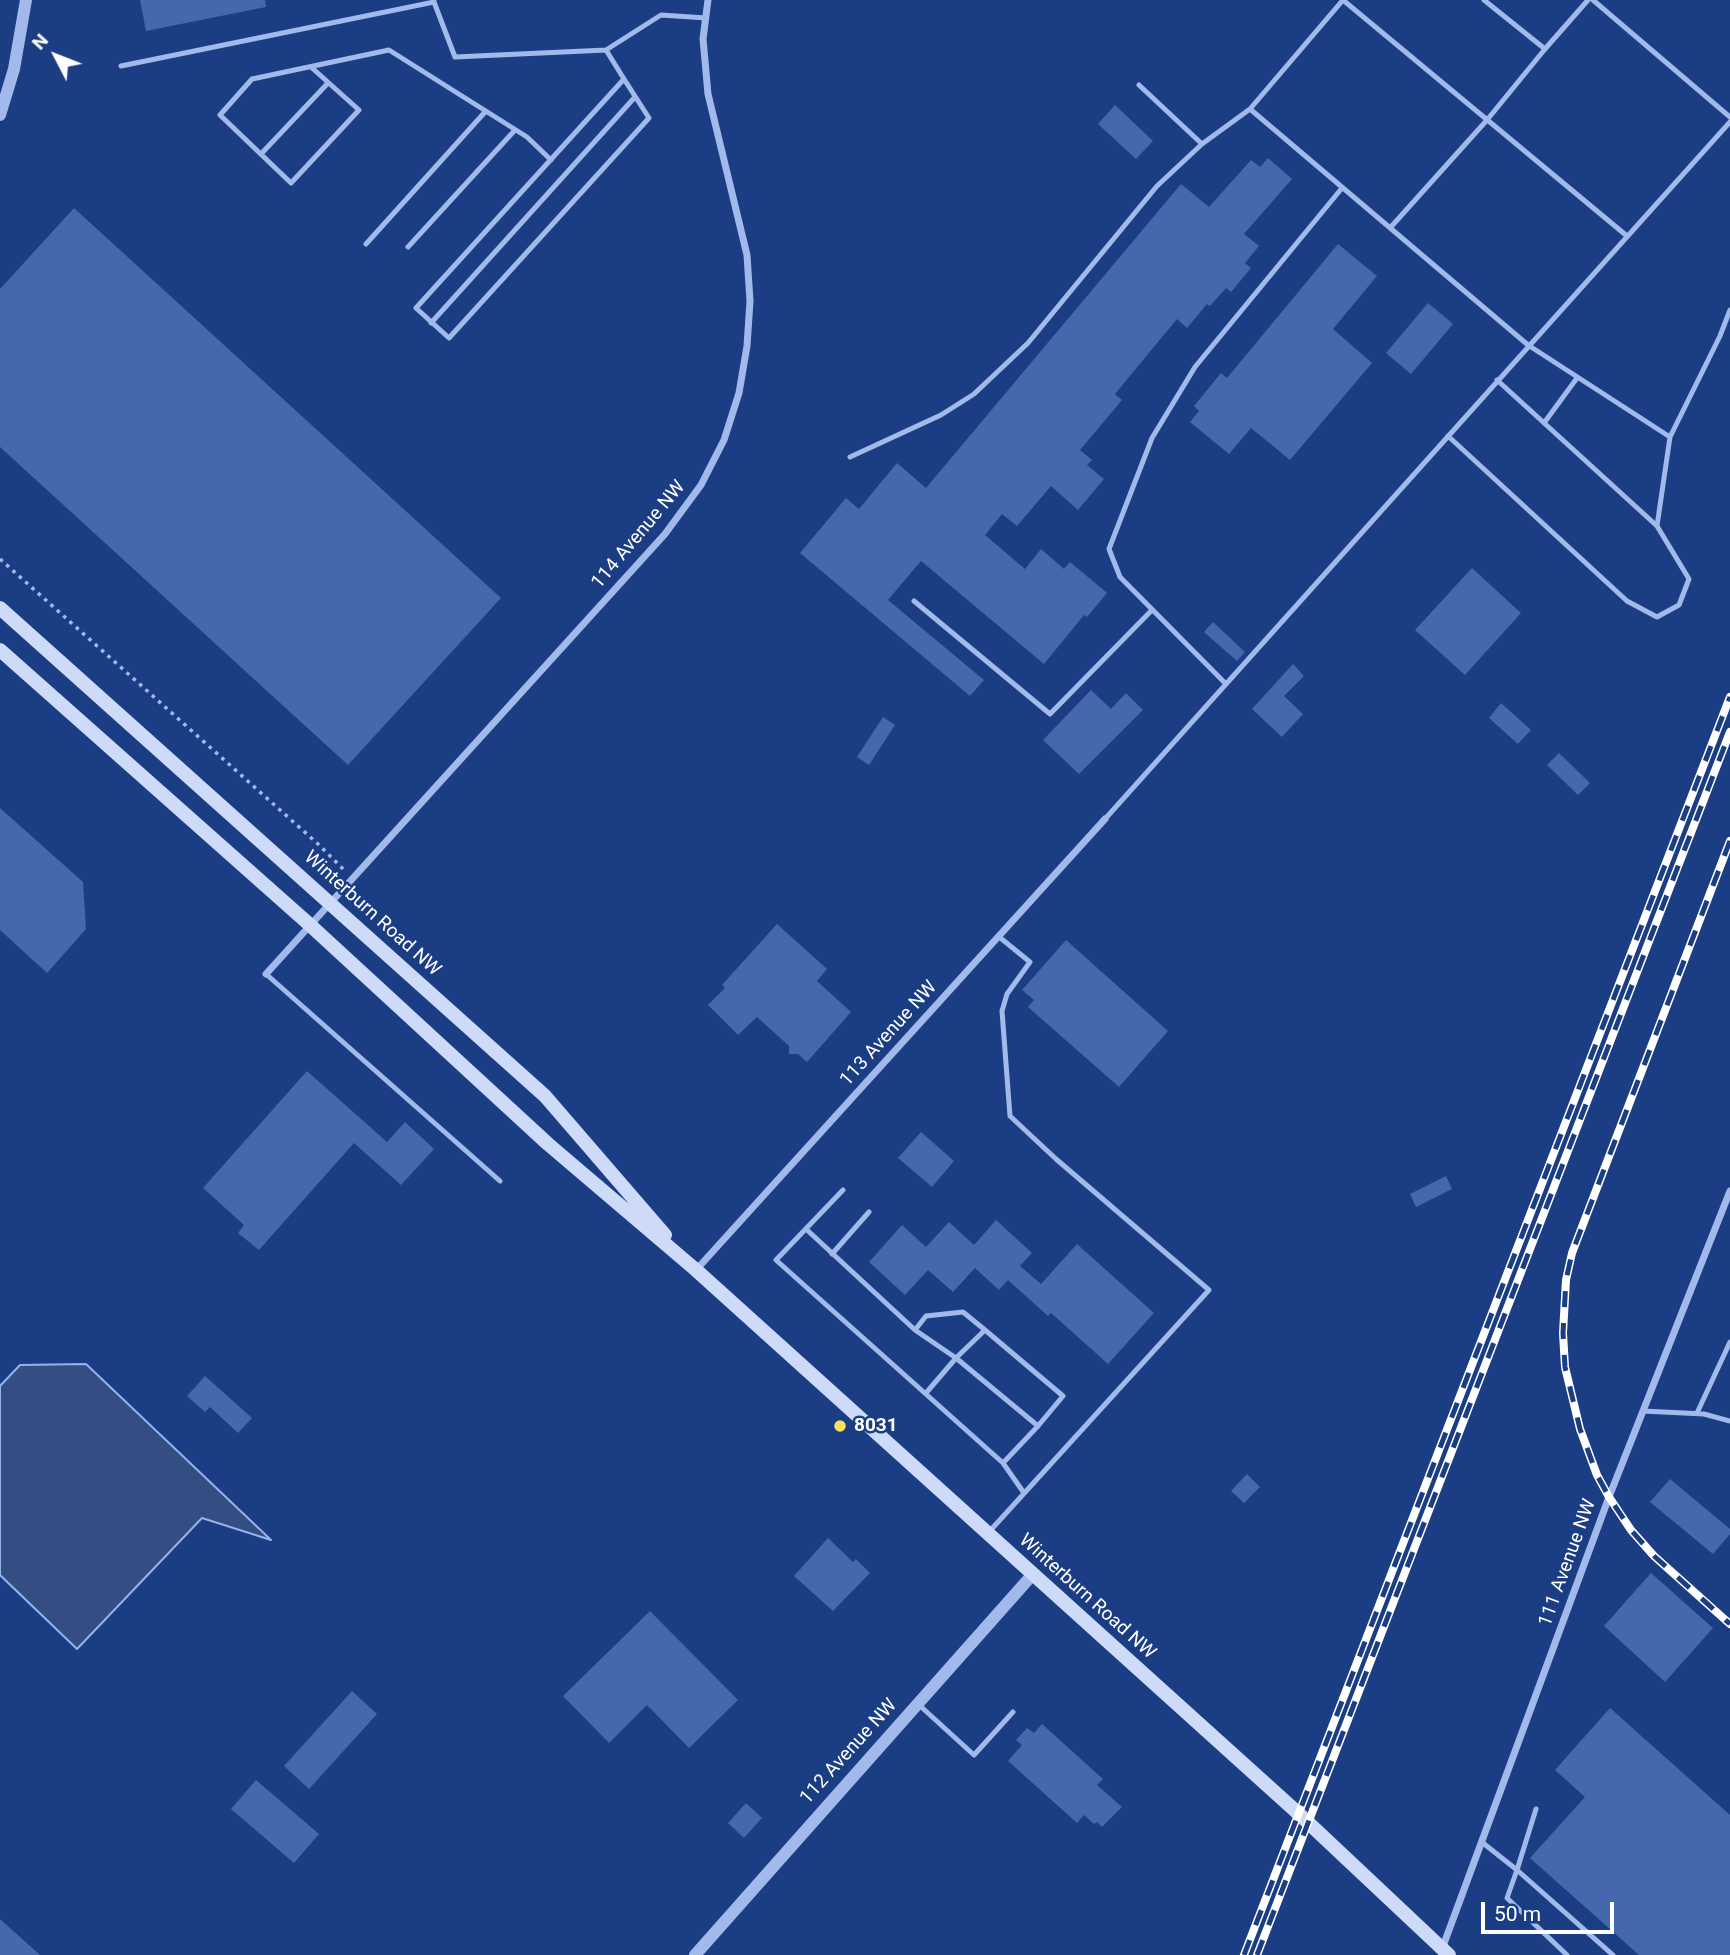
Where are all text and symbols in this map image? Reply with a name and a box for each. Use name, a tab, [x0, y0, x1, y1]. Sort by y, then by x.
north arrow	[21, 21, 91, 91]
text: N	[27, 29, 53, 54]
street label: 114 Avenue NW	[587, 476, 691, 594]
street label: Winterburn Road NW	[299, 847, 445, 981]
street label: 113 Avenue NW	[836, 977, 942, 1091]
place label: 8031	[854, 1415, 898, 1437]
marker: 8031	[832, 1418, 848, 1434]
street label: 111 Avenue NW	[1534, 1496, 1602, 1630]
street label: Winterburn Road NW	[1014, 1530, 1160, 1664]
street label: 112 Avenue NW	[796, 1695, 902, 1809]
scale bar	[1485, 1888, 1618, 1932]
text: 50 m	[1494, 1902, 1541, 1926]

